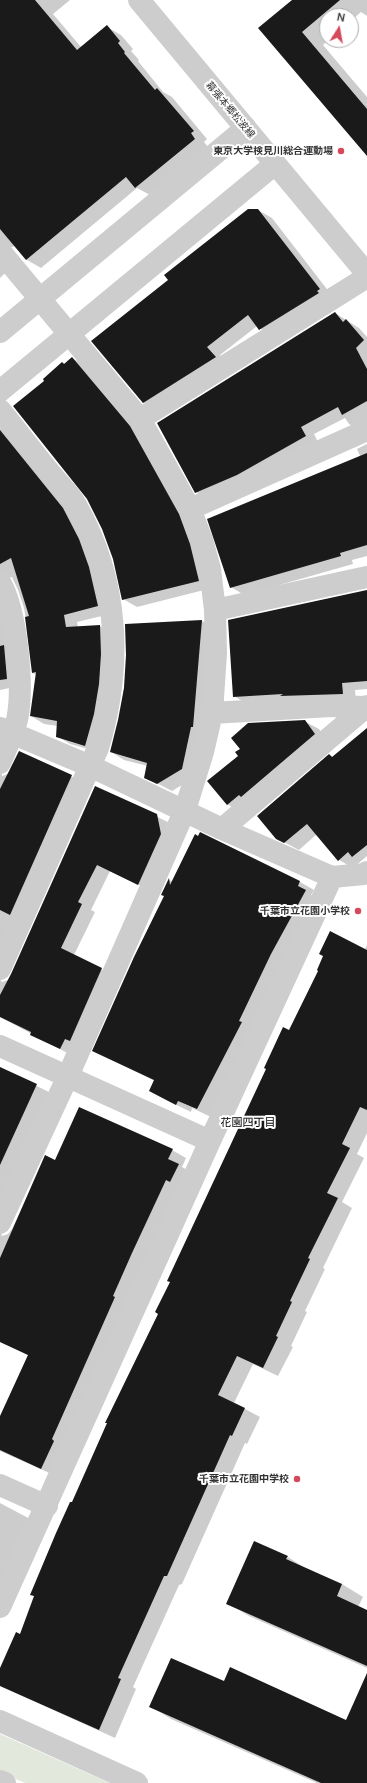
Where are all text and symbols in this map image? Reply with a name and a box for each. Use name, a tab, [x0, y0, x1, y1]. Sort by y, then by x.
north arrow	[319, 8, 359, 48]
text: N	[336, 9, 347, 25]
street label: 幕張本郷松波線	[203, 79, 257, 141]
place label: 東京大学検見川総合運動場	[213, 145, 333, 157]
marker: 東京大学検見川総合運動場	[336, 146, 346, 156]
place label: 千葉市立花園小学校	[260, 905, 350, 917]
marker: 千葉市立花園小学校	[353, 906, 363, 916]
district label: 花園四丁目	[221, 1116, 275, 1130]
place label: 千葉市立花園中学校	[199, 1473, 289, 1485]
marker: 千葉市立花園中学校	[292, 1474, 302, 1484]

